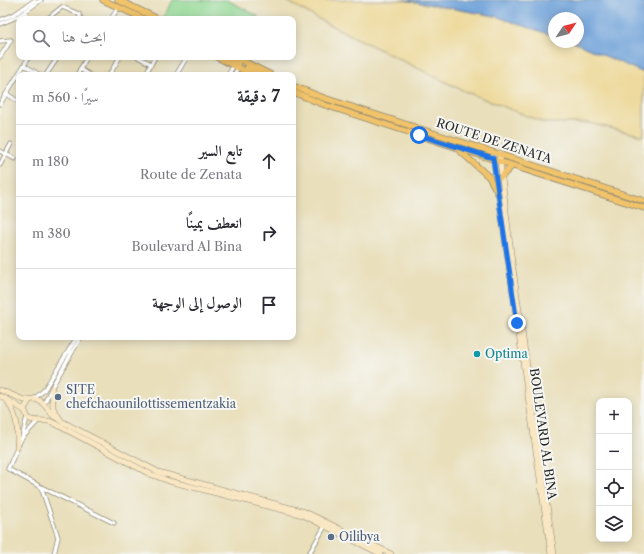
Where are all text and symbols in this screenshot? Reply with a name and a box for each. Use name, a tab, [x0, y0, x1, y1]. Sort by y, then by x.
north arrow	[548, 12, 584, 48]
search box	[16, 16, 296, 60]
icon: search	[30, 27, 52, 49]
text: ابحث هنا	[62, 27, 106, 46]
text: 7 دقيقة	[237, 86, 280, 106]
text: سيرًا · 560 m	[32, 89, 98, 105]
street label: ROUTE DE ZENATA	[435, 115, 555, 167]
route start	[410, 126, 428, 144]
text: تابع السير	[199, 141, 242, 160]
icon: ahead	[258, 150, 280, 172]
text: 180 m	[32, 153, 69, 169]
text: Route de Zenata	[140, 166, 242, 182]
text: انعطف يمينًا	[186, 213, 242, 232]
icon: right	[258, 222, 280, 244]
text: 380 m	[32, 225, 71, 241]
text: Boulevard Al Bina	[131, 238, 242, 254]
text: الوصول إلى الوجهة	[152, 293, 242, 312]
icon: arrive	[258, 294, 280, 316]
route end	[508, 314, 526, 332]
place label: Optima	[485, 346, 528, 361]
marker: Optima	[472, 349, 482, 359]
street label: BOULEVARD AL BINA	[527, 367, 560, 502]
place label: SITE chefchaounilottissementzakia	[66, 382, 237, 411]
marker: SITE chefchaounilottissementzakia	[53, 392, 63, 402]
map controls	[596, 398, 632, 542]
button: +	[596, 398, 632, 434]
button: −	[596, 434, 632, 470]
button: locate	[596, 470, 632, 506]
button: layers	[596, 506, 632, 542]
place label: Oilibya	[339, 529, 380, 544]
marker: Oilibya	[326, 532, 336, 542]

